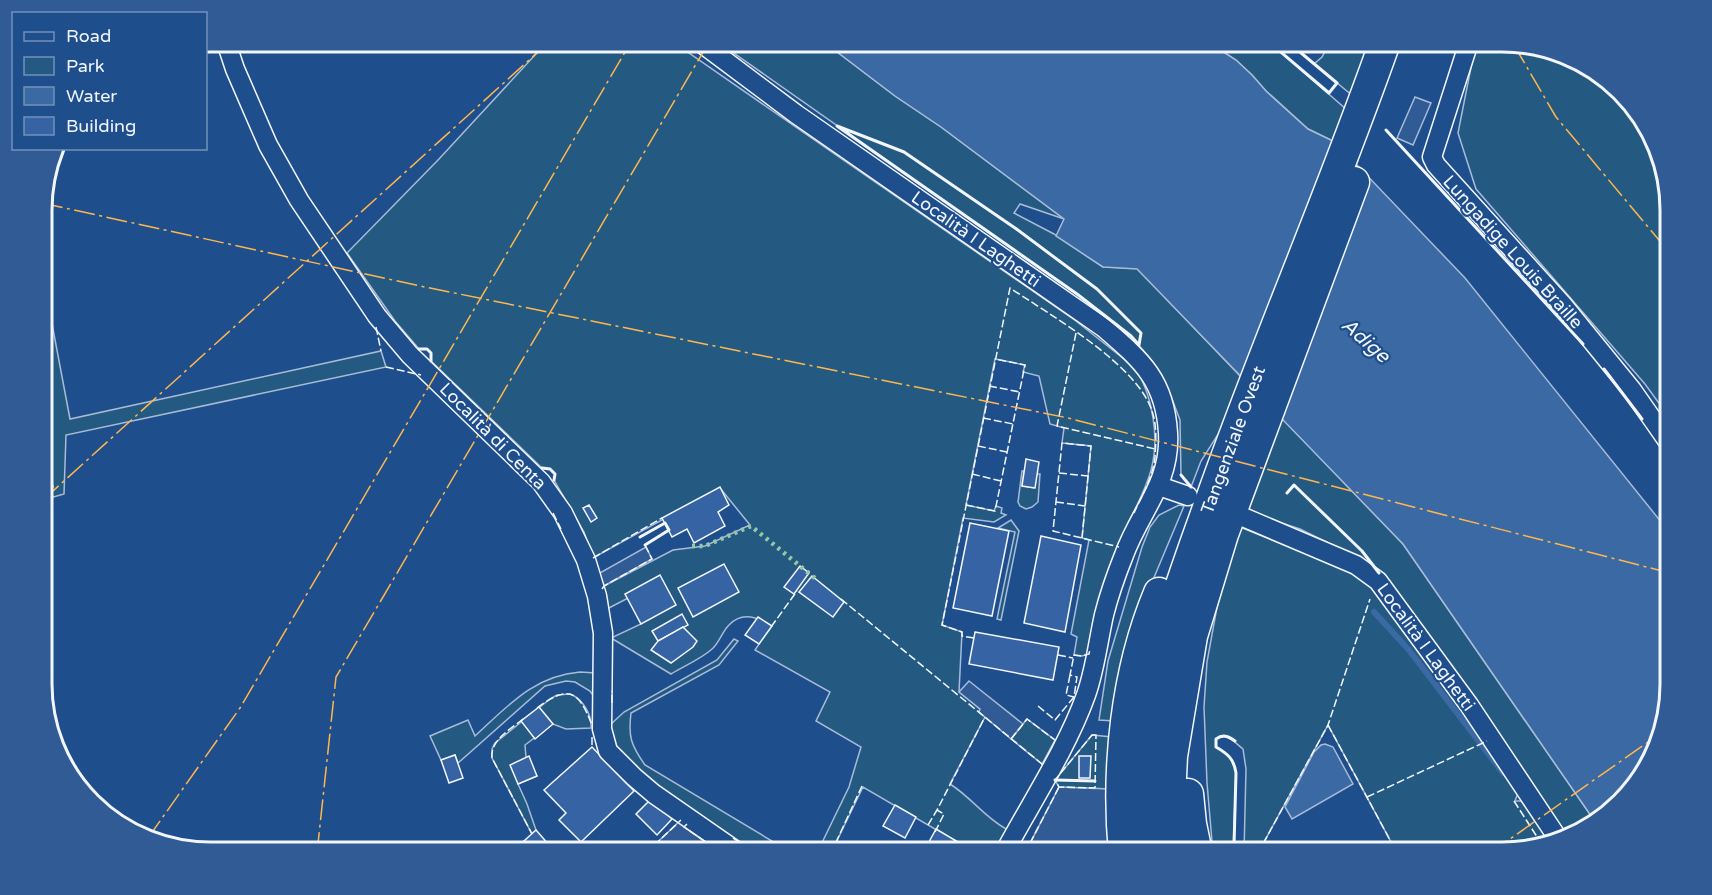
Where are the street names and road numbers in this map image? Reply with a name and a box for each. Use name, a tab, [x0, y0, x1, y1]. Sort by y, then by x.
street label: Lungadige Louis Braille	[1438, 171, 1588, 333]
street label: Località I Laghetti	[907, 186, 1045, 292]
street label: Tangenziale Ovest	[1196, 363, 1270, 517]
street label: Località di Centa	[435, 378, 551, 494]
street label: Località I Laghetti	[1372, 579, 1480, 715]

